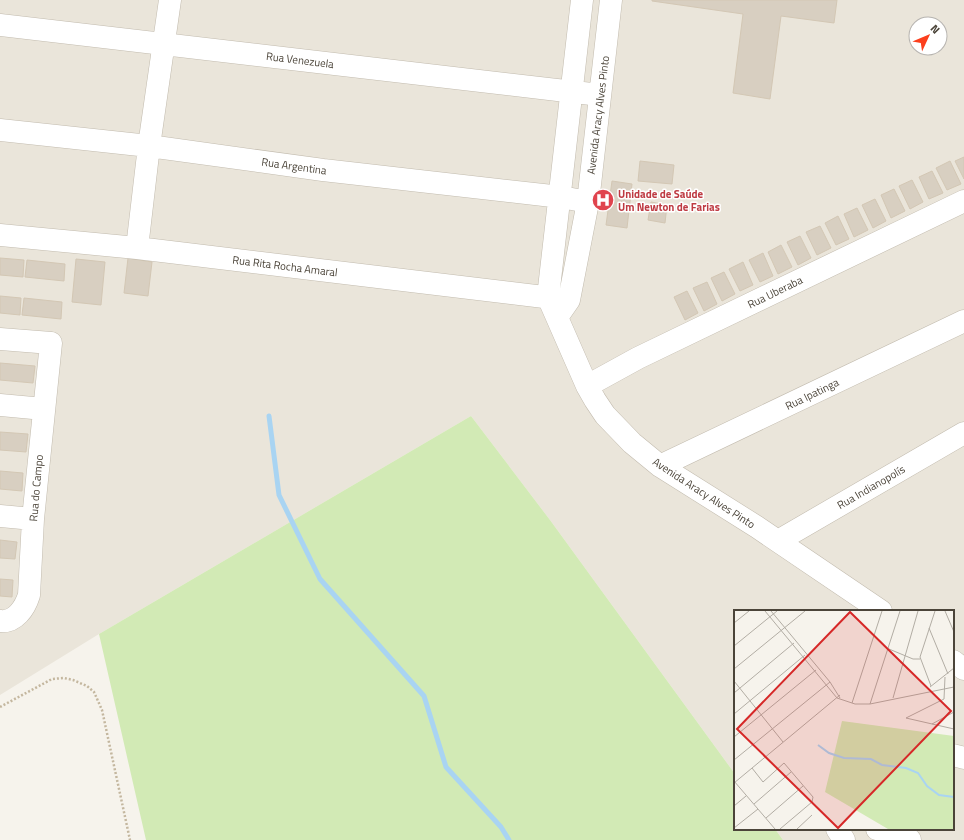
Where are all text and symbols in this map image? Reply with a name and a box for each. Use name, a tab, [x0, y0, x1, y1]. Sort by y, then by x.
north arrow	[908, 16, 948, 56]
text: N	[927, 21, 944, 37]
street label: Rua Venezuela	[265, 48, 335, 72]
street label: Avenida Aracy Alves Pinto	[583, 55, 613, 175]
street label: Rua Argentina	[260, 154, 328, 179]
place label: Unidade de Saúde Um Newton de Farias	[618, 186, 720, 215]
hospital icon: Unidade de Saúde Um Newton de Farias	[590, 187, 616, 213]
street label: Rua Rita Rocha Amaral	[232, 252, 338, 280]
street label: Rua Uberaba	[745, 272, 806, 312]
street label: Rua Ipatinga	[782, 374, 842, 414]
street label: Rua do Campo	[25, 454, 47, 522]
street label: Avenida Aracy Alves Pinto	[650, 454, 759, 532]
street label: Rua Indianopolís	[834, 461, 908, 513]
inset map	[734, 610, 954, 830]

